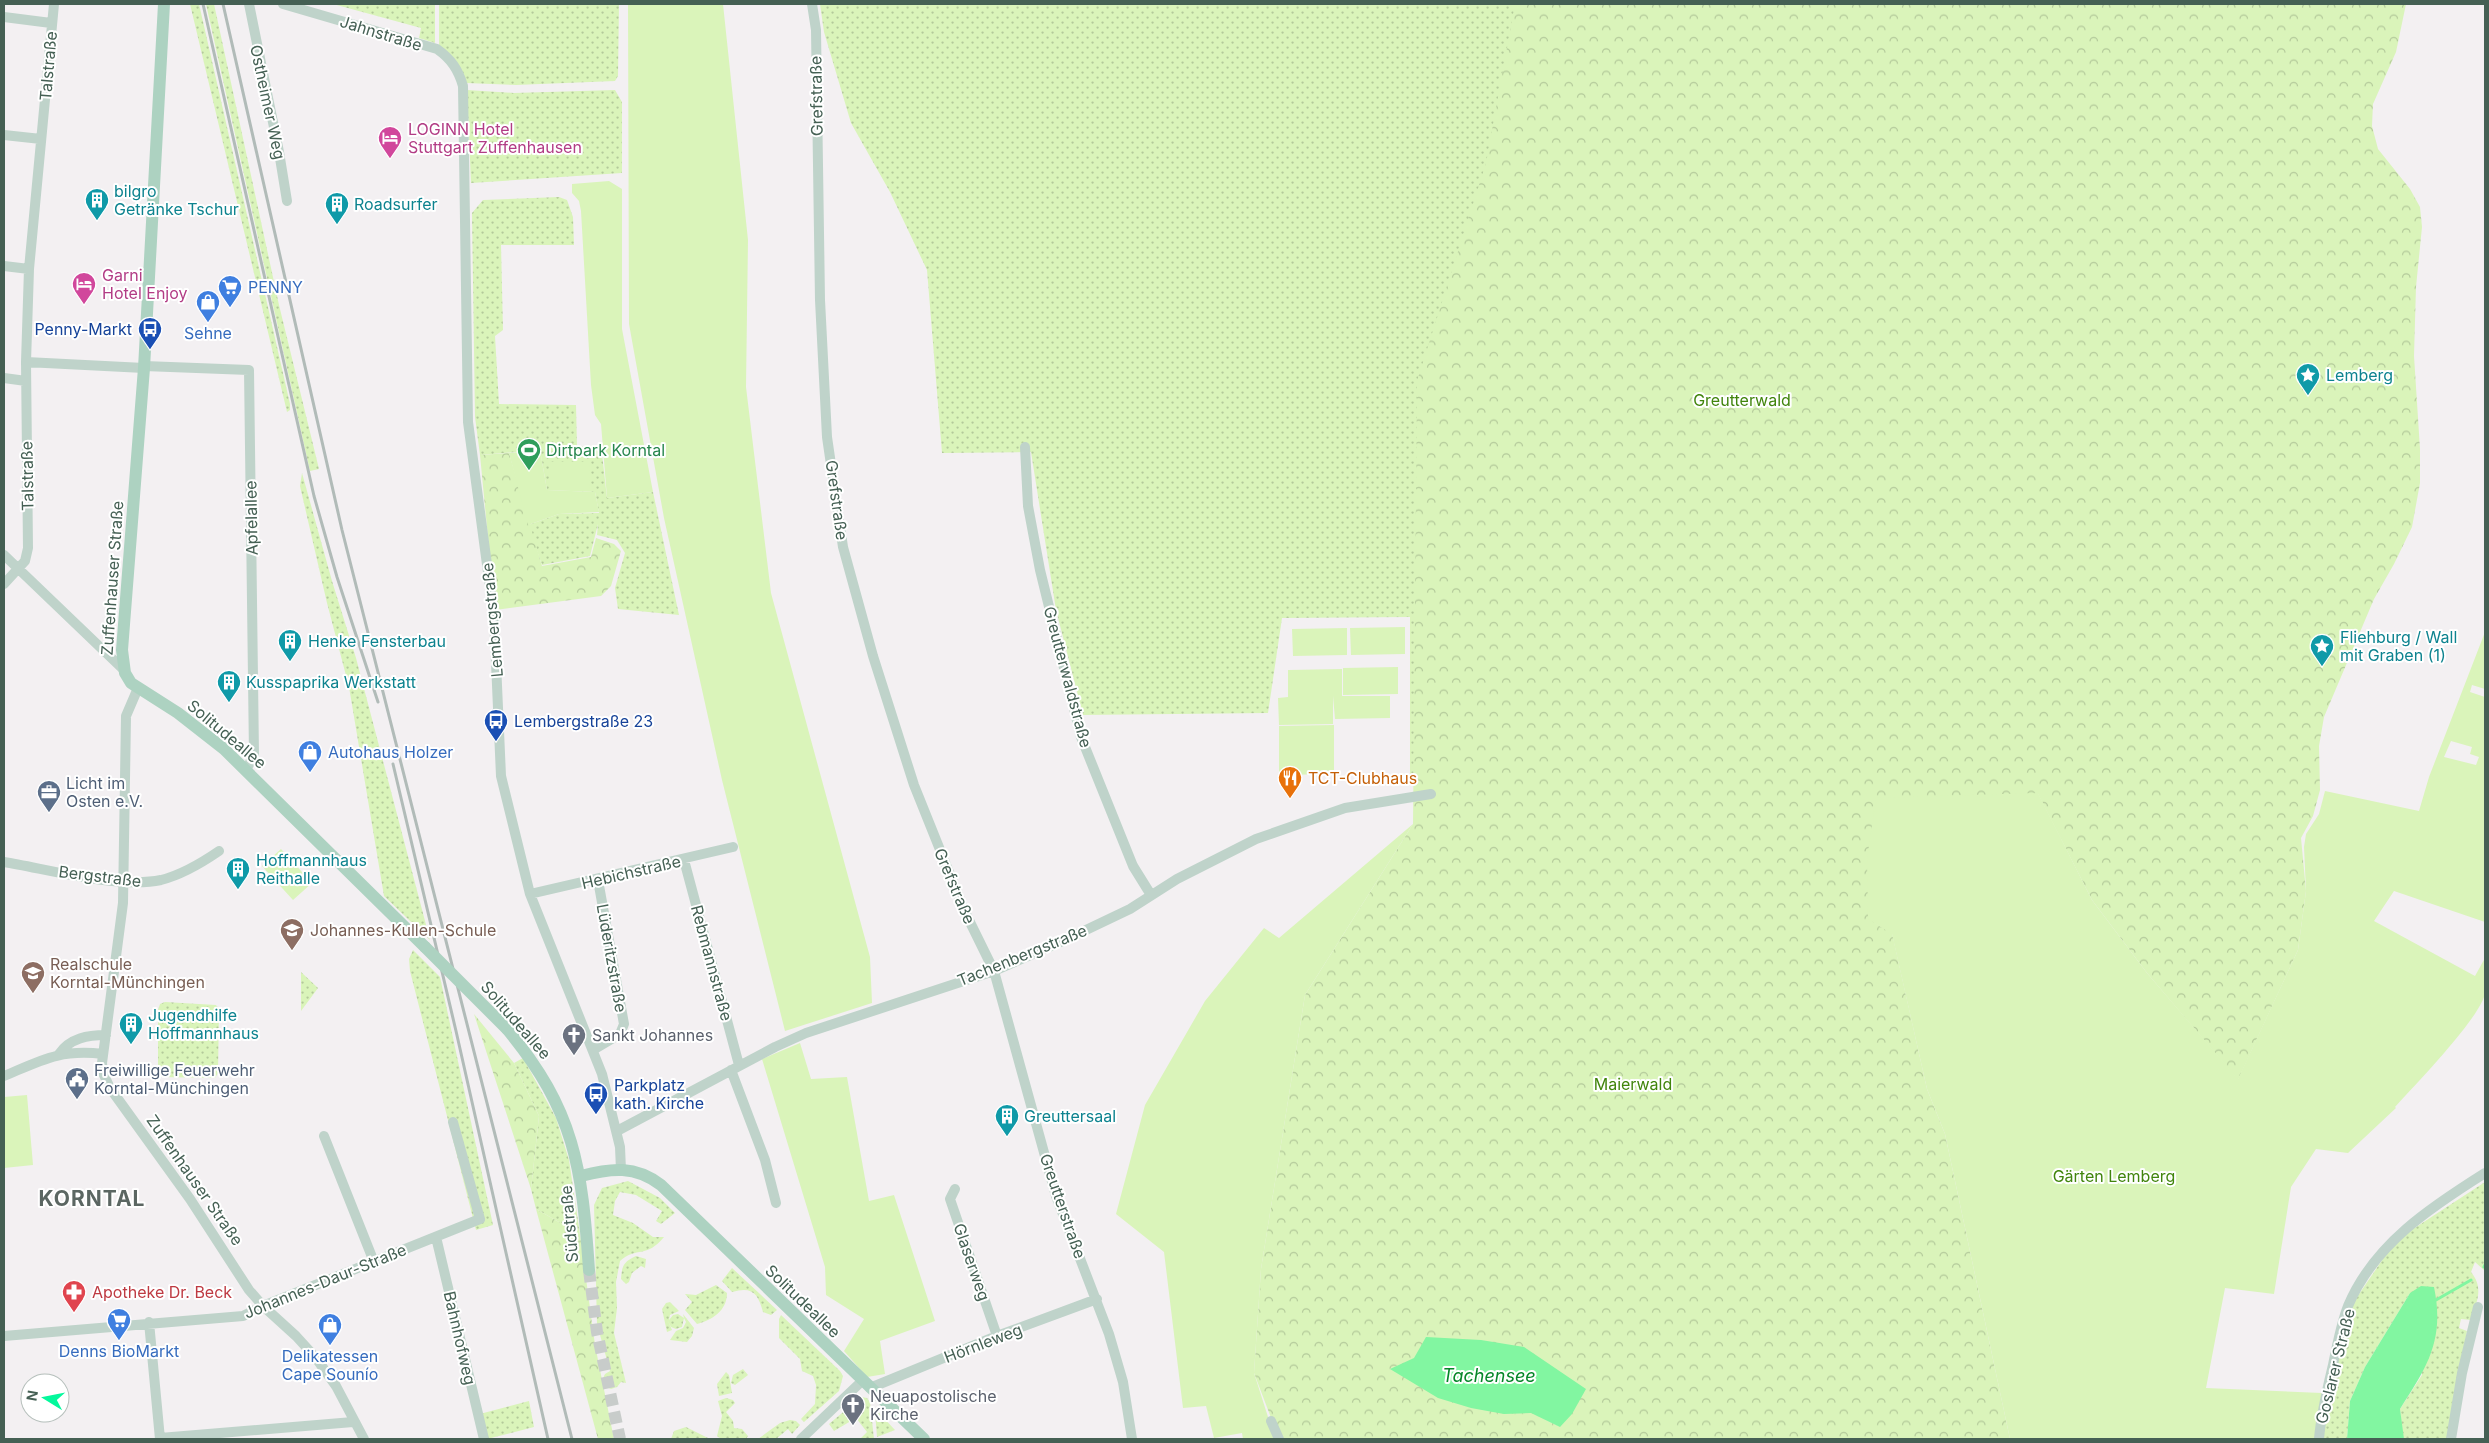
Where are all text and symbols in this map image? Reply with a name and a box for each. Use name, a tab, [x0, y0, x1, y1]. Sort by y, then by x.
street label: Jahnstraße	[337, 11, 425, 55]
street label: Talstraße	[35, 30, 61, 102]
street label: Ostheimer Weg	[246, 43, 290, 161]
street label: Grefstraße	[805, 56, 827, 136]
place label: LOGINN Hotel Stuttgart Zuffenhausen	[408, 119, 582, 157]
hotel icon: LOGINN Hotel Stuttgart Zuffenhausen	[377, 125, 403, 159]
place label: bilgro Getränke Tschur	[114, 181, 239, 219]
building icon: bilgro Getränke Tschur	[84, 187, 110, 221]
building icon: Roadsurfer	[324, 191, 350, 225]
place label: Roadsurfer	[354, 194, 438, 214]
place label: Garni Hotel Enjoy	[102, 265, 187, 303]
hotel icon: Garni Hotel Enjoy	[71, 271, 97, 305]
supermarket icon: PENNY	[217, 274, 243, 308]
place label: PENNY	[248, 277, 303, 297]
shop icon: Sehne	[195, 289, 221, 323]
bus stop icon: Penny-Markt	[137, 316, 163, 350]
place label: Penny-Markt	[34, 319, 132, 339]
place label: Sehne	[184, 323, 232, 343]
place icon: Lemberg	[2295, 362, 2321, 396]
place label: Lemberg	[2326, 365, 2393, 385]
park label: Greutterwald	[1693, 390, 1791, 410]
sports icon: Dirtpark Korntal	[516, 437, 542, 471]
place label: Dirtpark Korntal	[546, 440, 665, 460]
street label: Talstraße	[16, 441, 38, 511]
street label: Grefstraße	[821, 459, 853, 541]
street label: Apfelallee	[240, 480, 262, 556]
street label: Zuffenhauser Straße	[97, 500, 127, 656]
street label: Lembergstraße	[477, 562, 507, 678]
street label: Greutterwaldstraße	[1040, 604, 1096, 750]
place label: Fliehburg / Wall mit Graben (1)	[2340, 627, 2457, 665]
building icon: Henke Fensterbau	[277, 628, 303, 662]
place label: Henke Fensterbau	[308, 631, 446, 651]
place icon: Fliehburg / Wall mit Graben (1)	[2309, 633, 2335, 667]
building icon: Kusspaprika Werkstatt	[216, 669, 242, 703]
place label: Kusspaprika Werkstatt	[246, 672, 416, 692]
street label: Solitudeallee	[183, 695, 271, 773]
bus stop icon: Lembergstraße 23	[483, 708, 509, 742]
place label: Lembergstraße 23	[514, 711, 653, 731]
shop icon: Autohaus Holzer	[297, 739, 323, 773]
place label: Autohaus Holzer	[328, 742, 453, 762]
restaurant icon: TCT-Clubhaus	[1277, 765, 1303, 799]
place label: TCT-Clubhaus	[1308, 768, 1417, 788]
place label: Licht im Osten e.V.	[66, 773, 143, 811]
office icon: Licht im Osten e.V.	[36, 779, 62, 813]
street label: Grefstraße	[930, 845, 980, 927]
place label: Hoffmannhaus Reithalle	[256, 850, 367, 888]
street label: Hebichstraße	[579, 851, 683, 893]
building icon: Hoffmannhaus Reithalle	[225, 856, 251, 890]
street label: Bergstraße	[57, 861, 143, 891]
street label: Lüderitzstraße	[593, 902, 631, 1014]
street label: Rebmannstraße	[687, 903, 737, 1023]
school or university icon: Johannes-Kullen-Schule	[279, 917, 305, 951]
place label: Johannes-Kullen-Schule	[310, 920, 496, 940]
street label: Tachenbergstraße	[954, 920, 1090, 990]
place label: Realschule Korntal-Münchingen	[50, 954, 205, 992]
school or university icon: Realschule Korntal-Münchingen	[20, 960, 46, 994]
street label: Solitudeallee	[477, 977, 555, 1063]
place label: Jugendhilfe Hoffmannhaus	[148, 1005, 259, 1043]
building icon: Jugendhilfe Hoffmannhaus	[118, 1011, 144, 1045]
church icon: Sankt Johannes	[561, 1022, 587, 1056]
place label: Sankt Johannes	[592, 1025, 713, 1045]
place label: Freiwillige Feuerwehr Korntal-Münchingen	[94, 1060, 255, 1098]
public building icon: Freiwillige Feuerwehr Korntal-Münchingen	[64, 1066, 90, 1100]
park label: Maierwald	[1594, 1074, 1672, 1094]
place label: Parkplatz kath. Kirche	[614, 1075, 704, 1113]
bus stop icon: Parkplatz kath. Kirche	[583, 1081, 609, 1115]
building icon: Greuttersaal	[994, 1103, 1020, 1137]
place label: Greuttersaal	[1024, 1106, 1116, 1126]
street label: Zuffenhauser Straße	[142, 1111, 248, 1249]
street label: Greutterstraße	[1036, 1151, 1090, 1261]
park label: Gärten Lemberg	[2053, 1166, 2175, 1186]
street label: Südstraße	[556, 1185, 582, 1263]
district label: KORNTAL	[39, 1186, 145, 1211]
street label: Glaserweg	[949, 1221, 995, 1303]
street label: Johannes-Daur-Straße	[241, 1239, 409, 1323]
street label: Solitudeallee	[761, 1260, 845, 1342]
pharmacy icon: Apotheke Dr. Beck	[61, 1279, 87, 1313]
place label: Apotheke Dr. Beck	[92, 1282, 232, 1302]
street label: Bahnhofweg	[440, 1289, 480, 1387]
street label: Goslarer Straße	[2311, 1306, 2359, 1426]
supermarket icon: Denns BioMarkt	[106, 1307, 132, 1341]
shop icon: Delikatessen Cape Sounío	[317, 1312, 343, 1346]
street label: Hörnleweg	[941, 1319, 1025, 1367]
place label: Denns BioMarkt	[59, 1341, 179, 1361]
place label: Delikatessen Cape Sounío	[282, 1346, 378, 1384]
water label: Tachensee	[1442, 1365, 1536, 1386]
north arrow	[20, 1373, 70, 1423]
place label: Neuapostolische Kirche	[870, 1386, 996, 1424]
text: N	[22, 1389, 41, 1402]
church icon: Neuapostolische Kirche	[840, 1392, 866, 1426]

